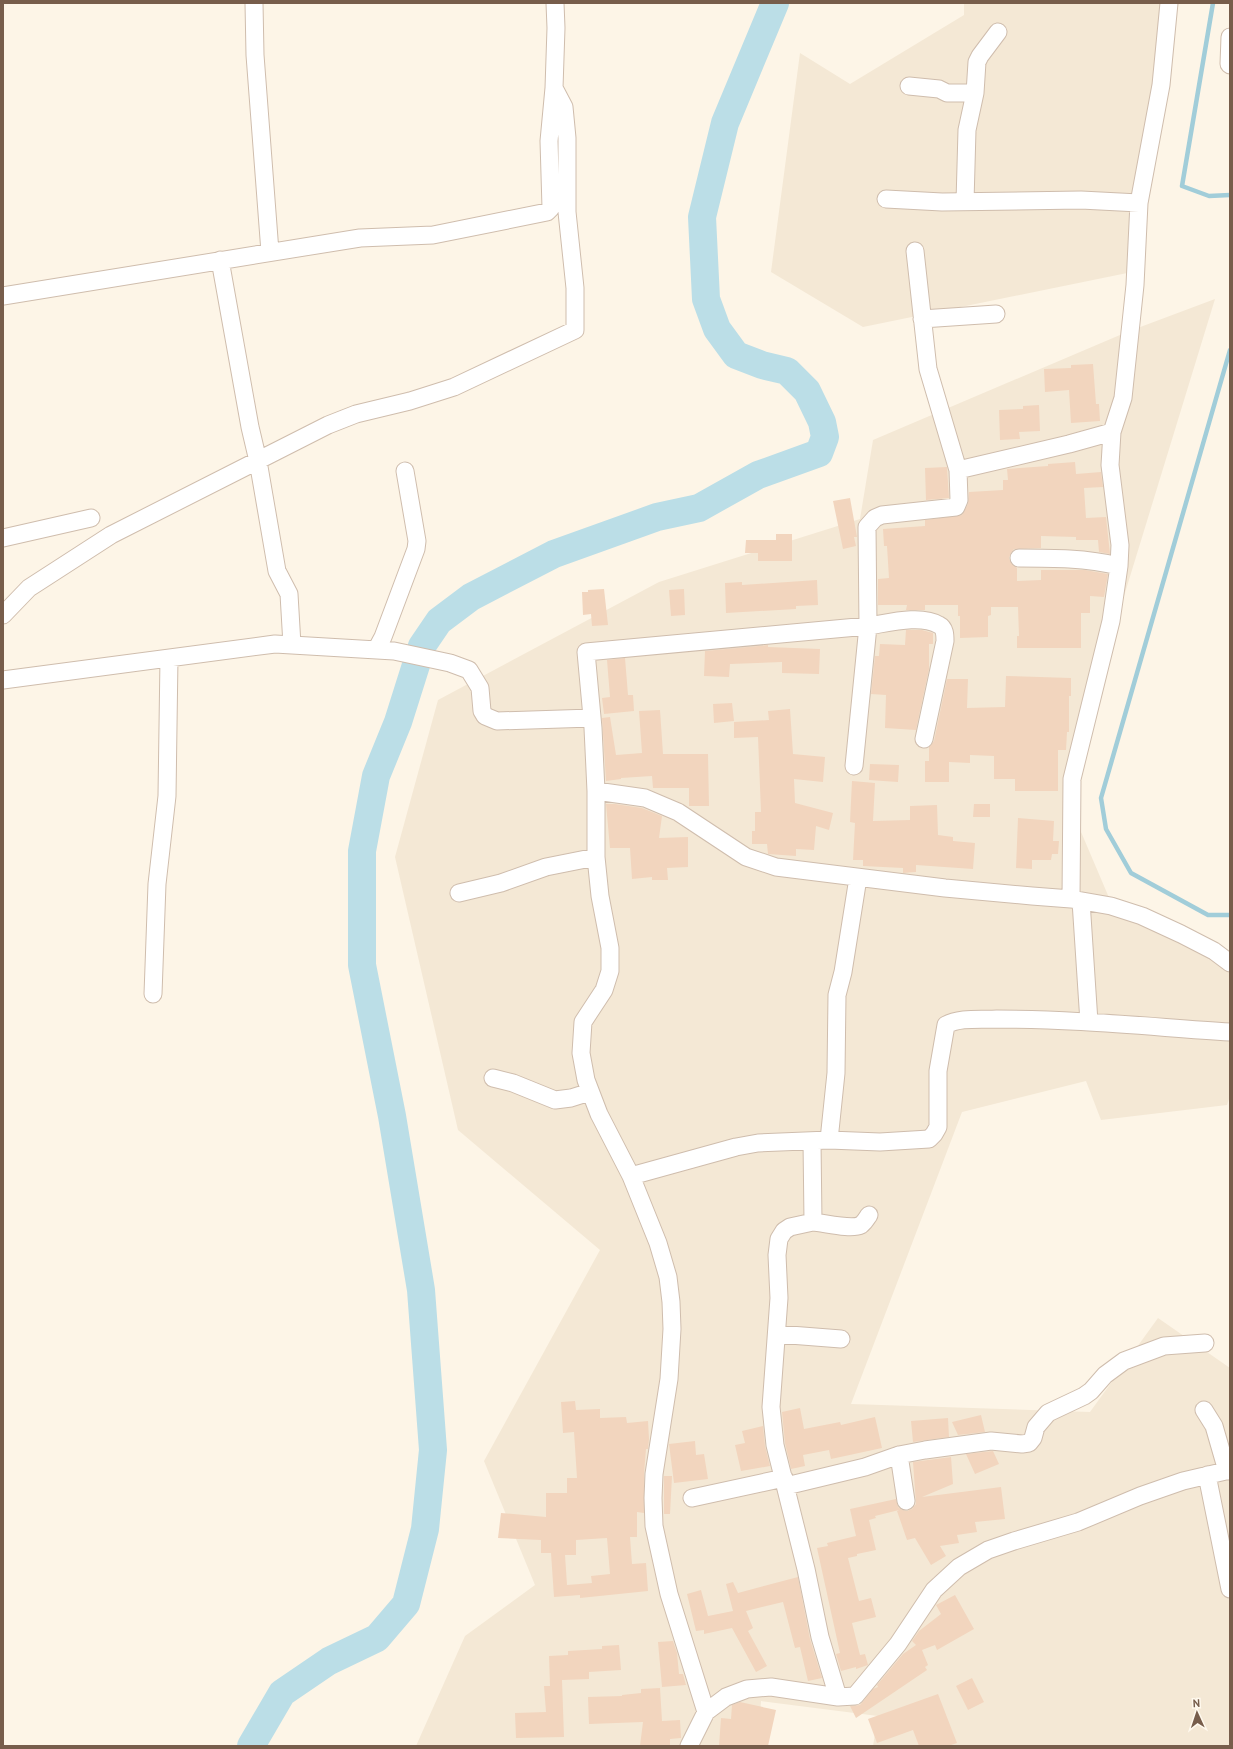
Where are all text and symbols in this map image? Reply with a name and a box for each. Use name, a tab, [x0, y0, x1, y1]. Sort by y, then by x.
north arrow	[1177, 1693, 1217, 1733]
text: N	[1192, 1696, 1200, 1710]

